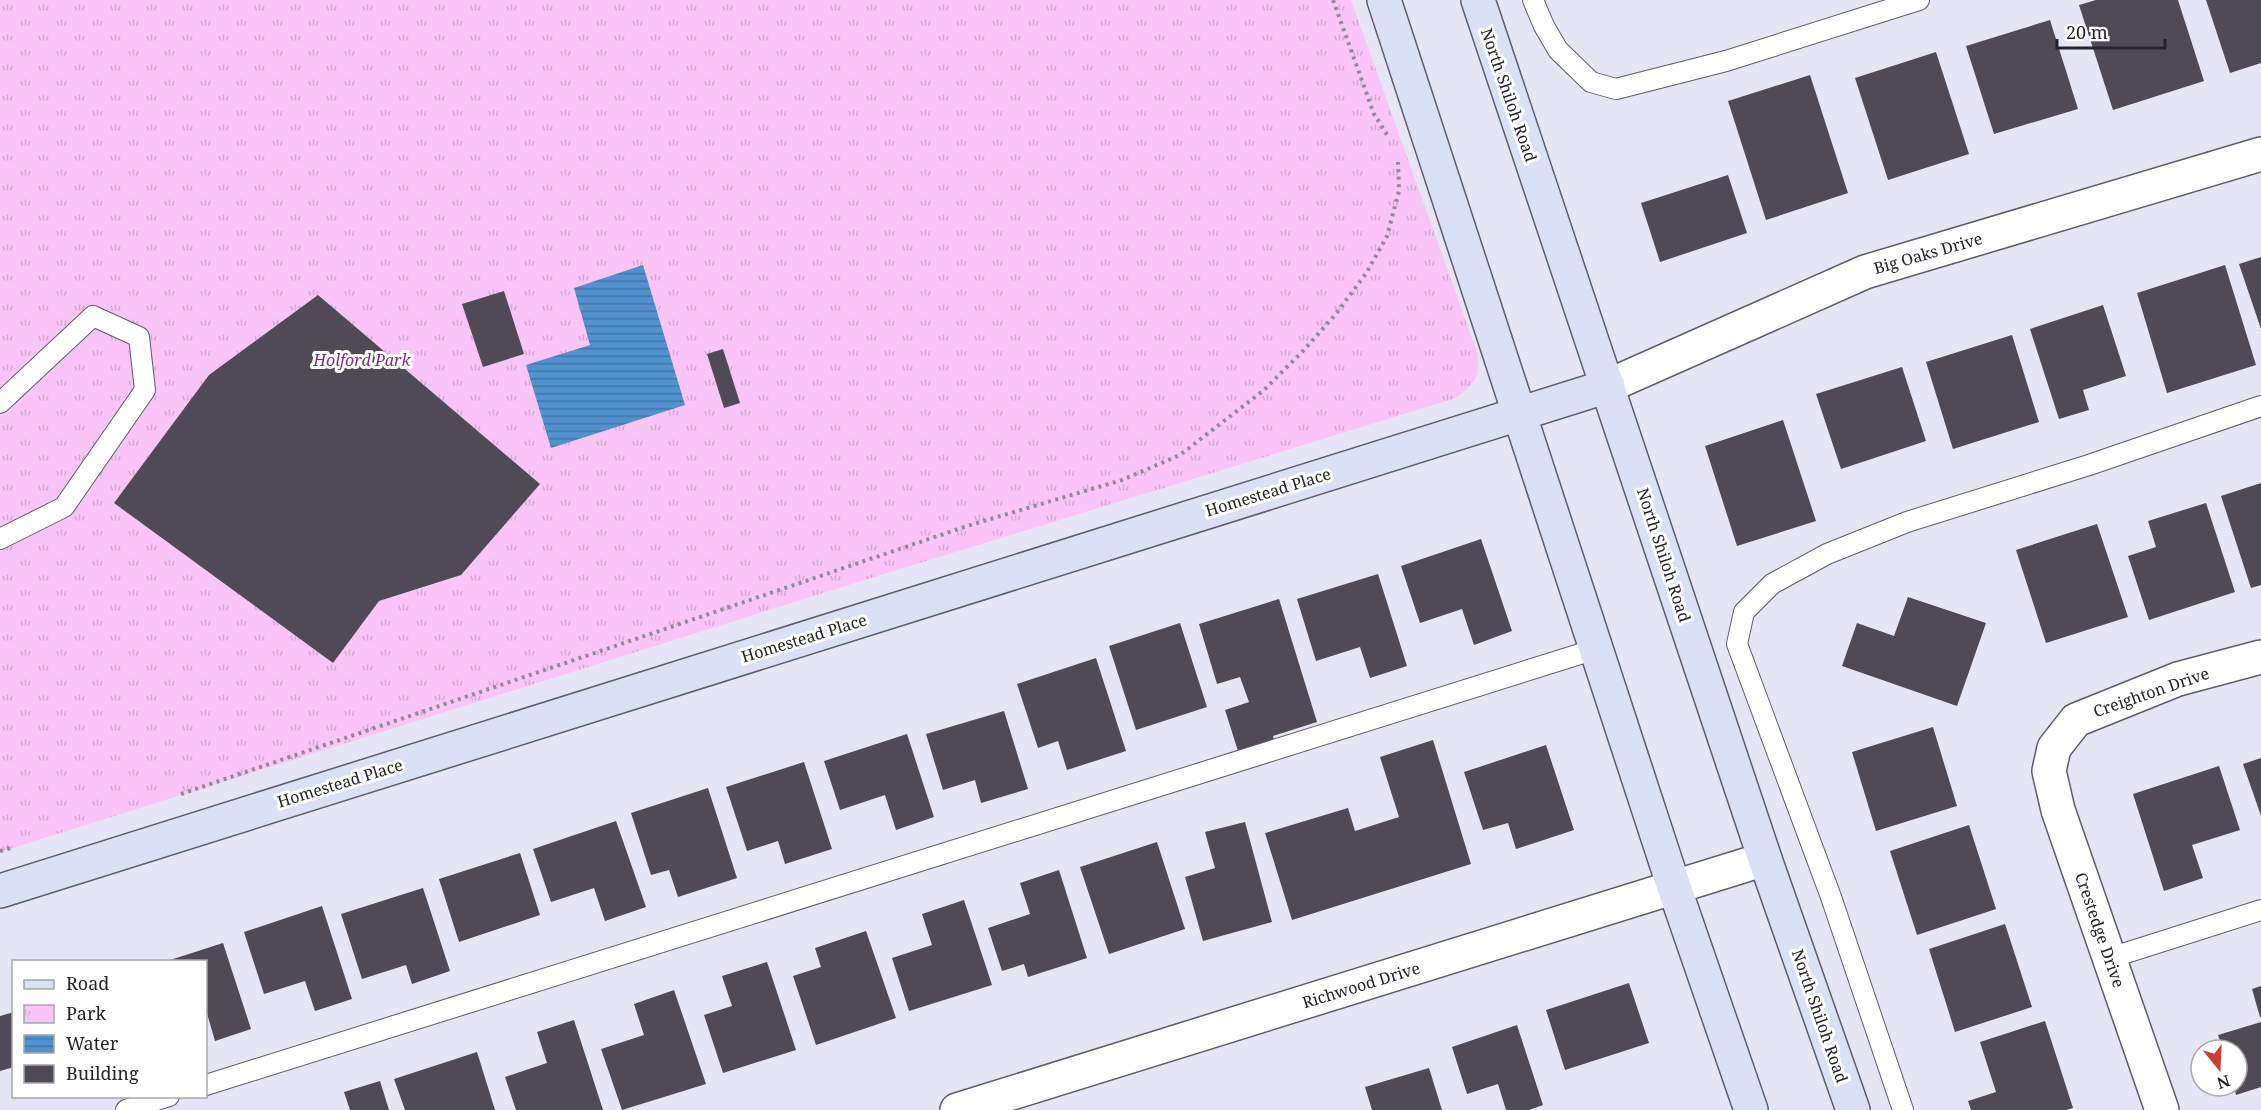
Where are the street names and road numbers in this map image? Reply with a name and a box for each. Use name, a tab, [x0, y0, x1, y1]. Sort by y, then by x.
street label: North Shiloh Road	[1476, 25, 1542, 165]
street label: Big Oaks Drive	[1871, 227, 1985, 279]
street label: Homestead Place	[1203, 462, 1333, 522]
street label: North Shiloh Road	[1632, 485, 1696, 625]
street label: Homestead Place	[739, 608, 869, 668]
street label: Creighton Drive	[2090, 662, 2212, 722]
street label: Homestead Place	[275, 753, 405, 813]
street label: Crestedge Drive	[2070, 869, 2130, 991]
street label: North Shiloh Road	[1787, 946, 1853, 1086]
street label: Richwood Drive	[1299, 957, 1423, 1013]

